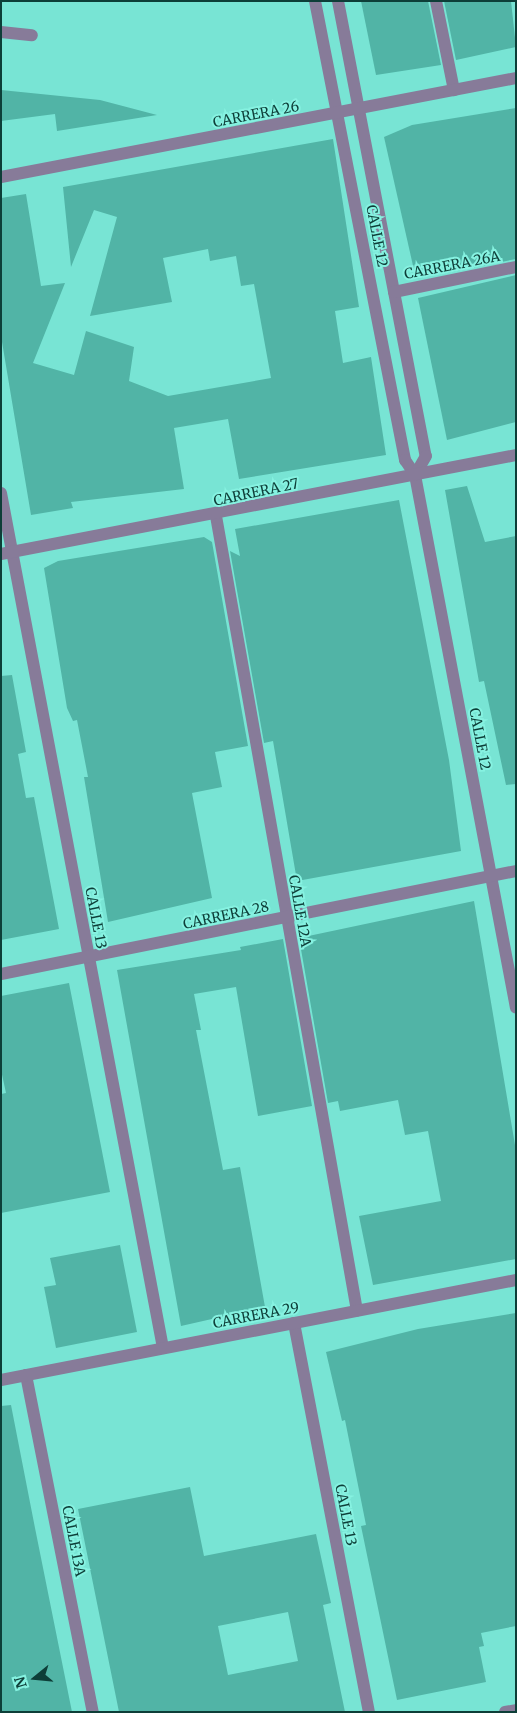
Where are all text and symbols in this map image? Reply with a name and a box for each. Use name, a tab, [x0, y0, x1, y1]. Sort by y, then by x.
street label: CARRERA 26	[212, 97, 300, 131]
street label: CALLE 12	[363, 204, 391, 268]
street label: CARRERA 26A	[403, 247, 501, 283]
street label: CARRERA 27	[212, 475, 300, 509]
street label: CALLE 12	[466, 707, 494, 771]
street label: CALLE 12A	[285, 874, 315, 948]
street label: CALLE 13	[82, 886, 110, 950]
street label: CARRERA 28	[182, 898, 270, 932]
street label: CARRERA 29	[212, 1298, 300, 1332]
street label: CALLE 13	[332, 1483, 360, 1547]
street label: CALLE 13A	[59, 1504, 89, 1578]
north arrow	[10, 1653, 60, 1703]
text: N	[10, 1674, 31, 1690]

